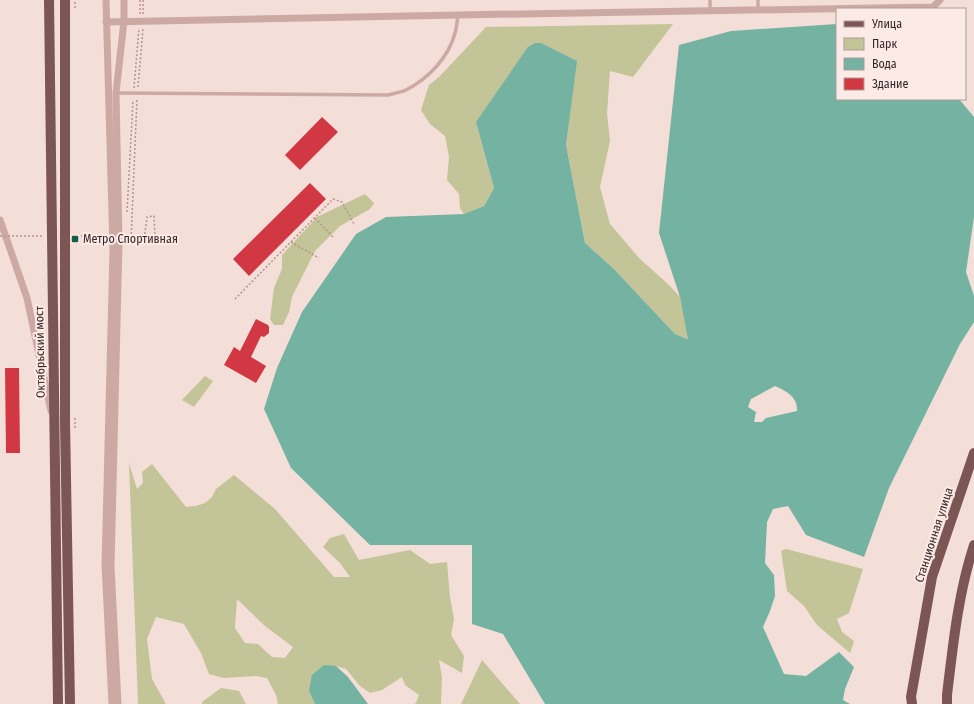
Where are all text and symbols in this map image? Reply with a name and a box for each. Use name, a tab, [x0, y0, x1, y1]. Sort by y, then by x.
legend	[836, 8, 966, 100]
text: Улица	[871, 17, 902, 31]
text: Парк	[872, 37, 898, 51]
text: Вода	[872, 57, 897, 71]
text: Здание	[872, 77, 908, 91]
place label: Метро Спортивная	[83, 232, 178, 246]
marker: Метро Спортивная	[70, 234, 80, 244]
street label: Октябрьский мост	[32, 306, 48, 398]
street label: Станционная улица	[912, 486, 956, 584]

